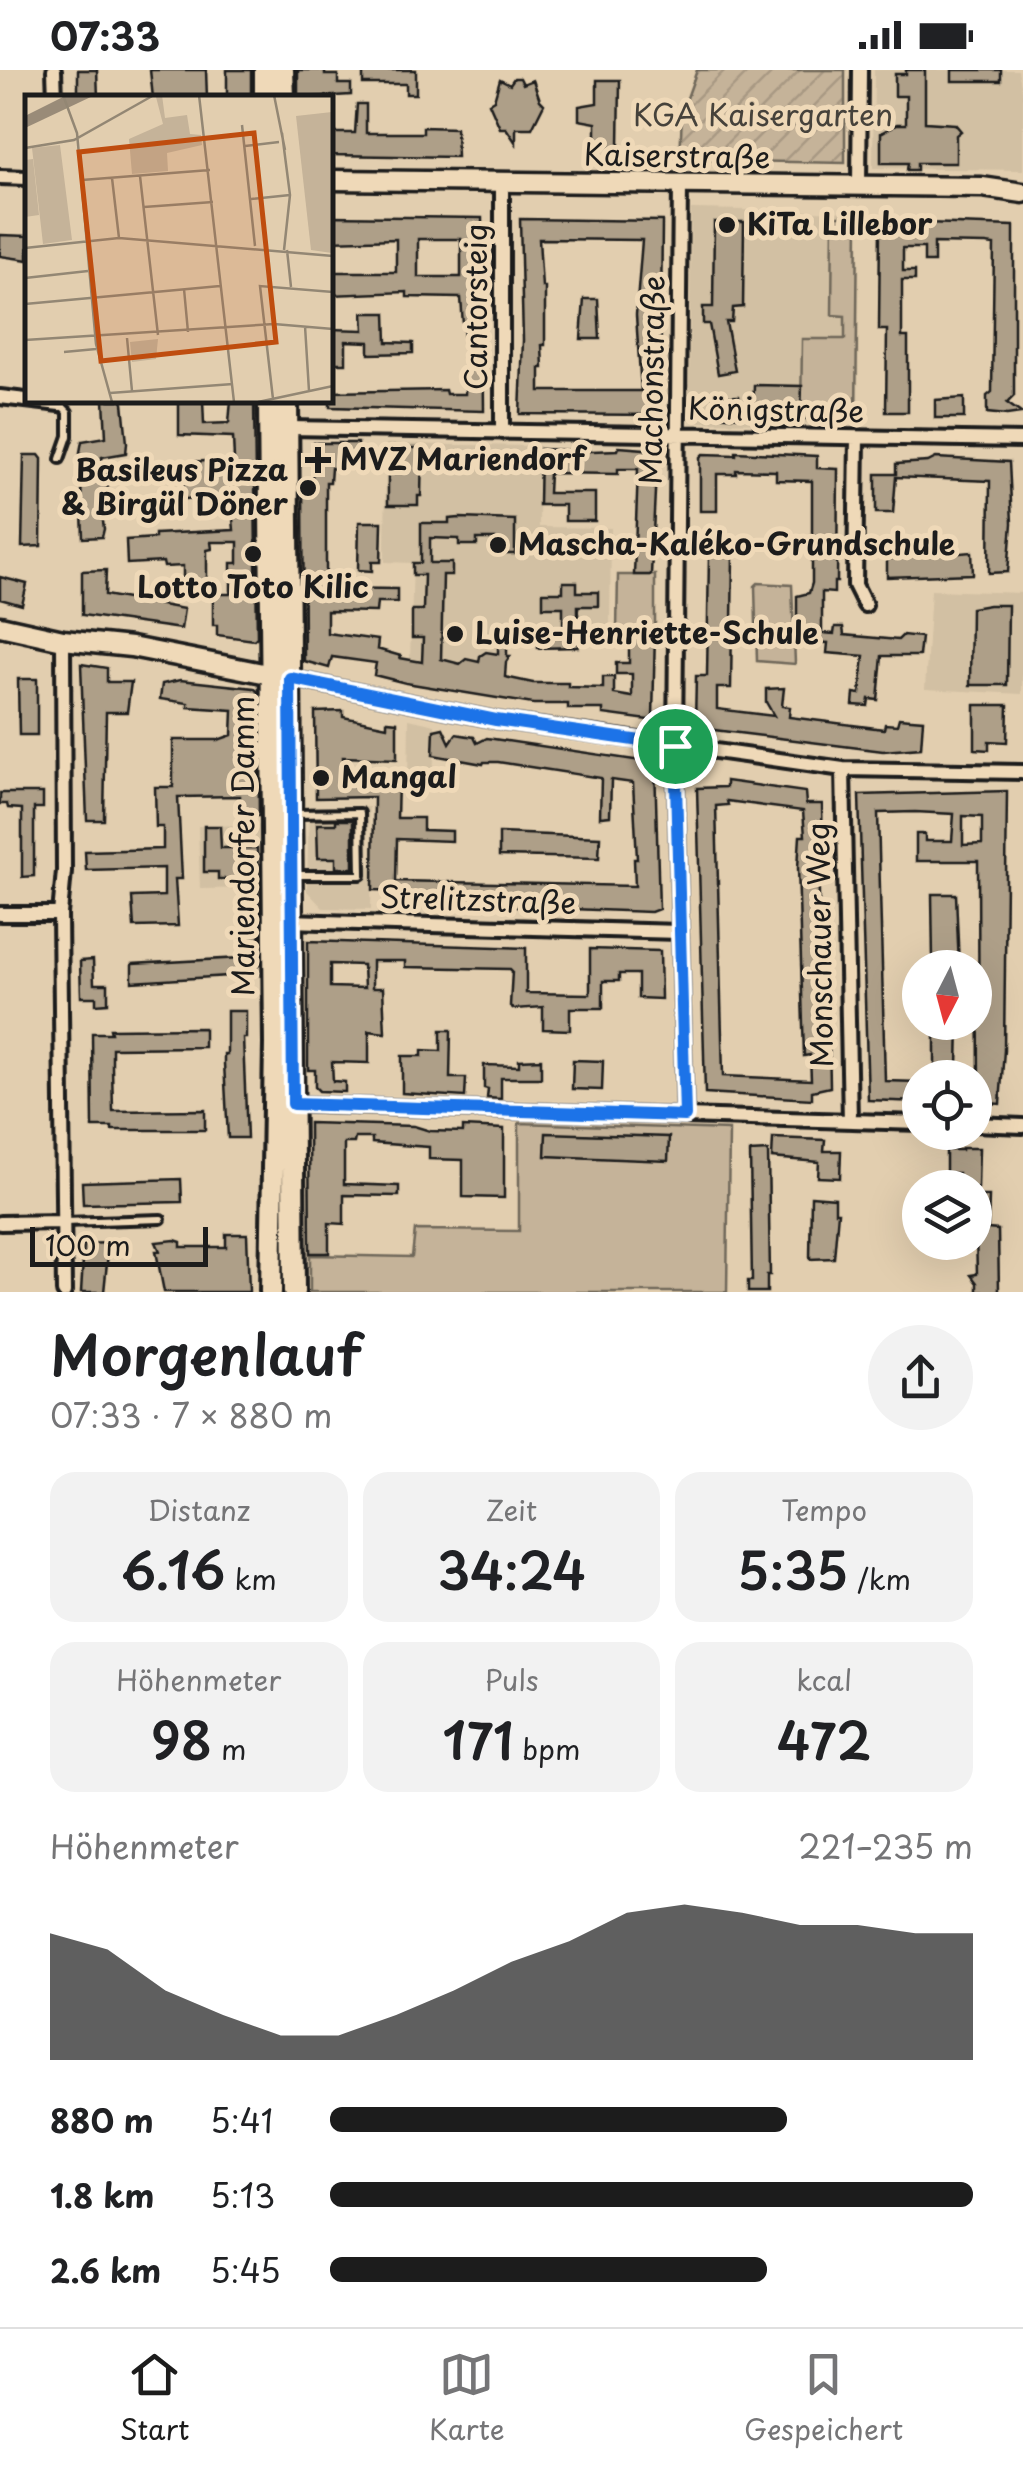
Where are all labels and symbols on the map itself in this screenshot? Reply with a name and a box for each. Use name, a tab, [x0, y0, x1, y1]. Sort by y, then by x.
park label: KGA Kaisergarten	[633, 91, 893, 136]
inset map	[25, 95, 332, 402]
street label: Kaiserstraße	[583, 130, 771, 179]
place label: KiTa Lillebor	[747, 200, 933, 245]
marker: KiTa Lillebor	[716, 214, 738, 236]
street label: Cantorsteig	[452, 224, 497, 390]
street label: Machonstraße	[626, 275, 675, 485]
street label: Königstraße	[687, 384, 865, 433]
place label: MVZ Mariendorf	[340, 435, 588, 480]
place label: Basileus Pizza & Birgül Döner	[61, 446, 289, 525]
marker: MVZ Mariendorf	[305, 447, 331, 473]
marker: Basileus Pizza & Birgül Döner	[297, 477, 319, 499]
place label: Mascha-Kaléko-Grundschule	[518, 520, 955, 565]
marker: Mascha-Kaléko-Grundschule	[487, 534, 509, 556]
marker: Lotto Toto Kilic	[242, 543, 264, 565]
place label: Lotto Toto Kilic	[137, 563, 369, 608]
place label: Luise-Henriette-Schule	[475, 609, 819, 654]
marker: Luise-Henriette-Schule	[444, 623, 466, 645]
street label: Mariendorfer Damm	[219, 696, 264, 996]
pin	[633, 704, 718, 789]
place label: Mangal	[341, 753, 457, 798]
marker: Mangal	[310, 767, 332, 789]
street label: Monschauer Weg	[794, 822, 843, 1068]
street label: Strelitzstraße	[379, 873, 577, 924]
north arrow	[902, 950, 992, 1040]
scale bar	[30, 1222, 208, 1266]

